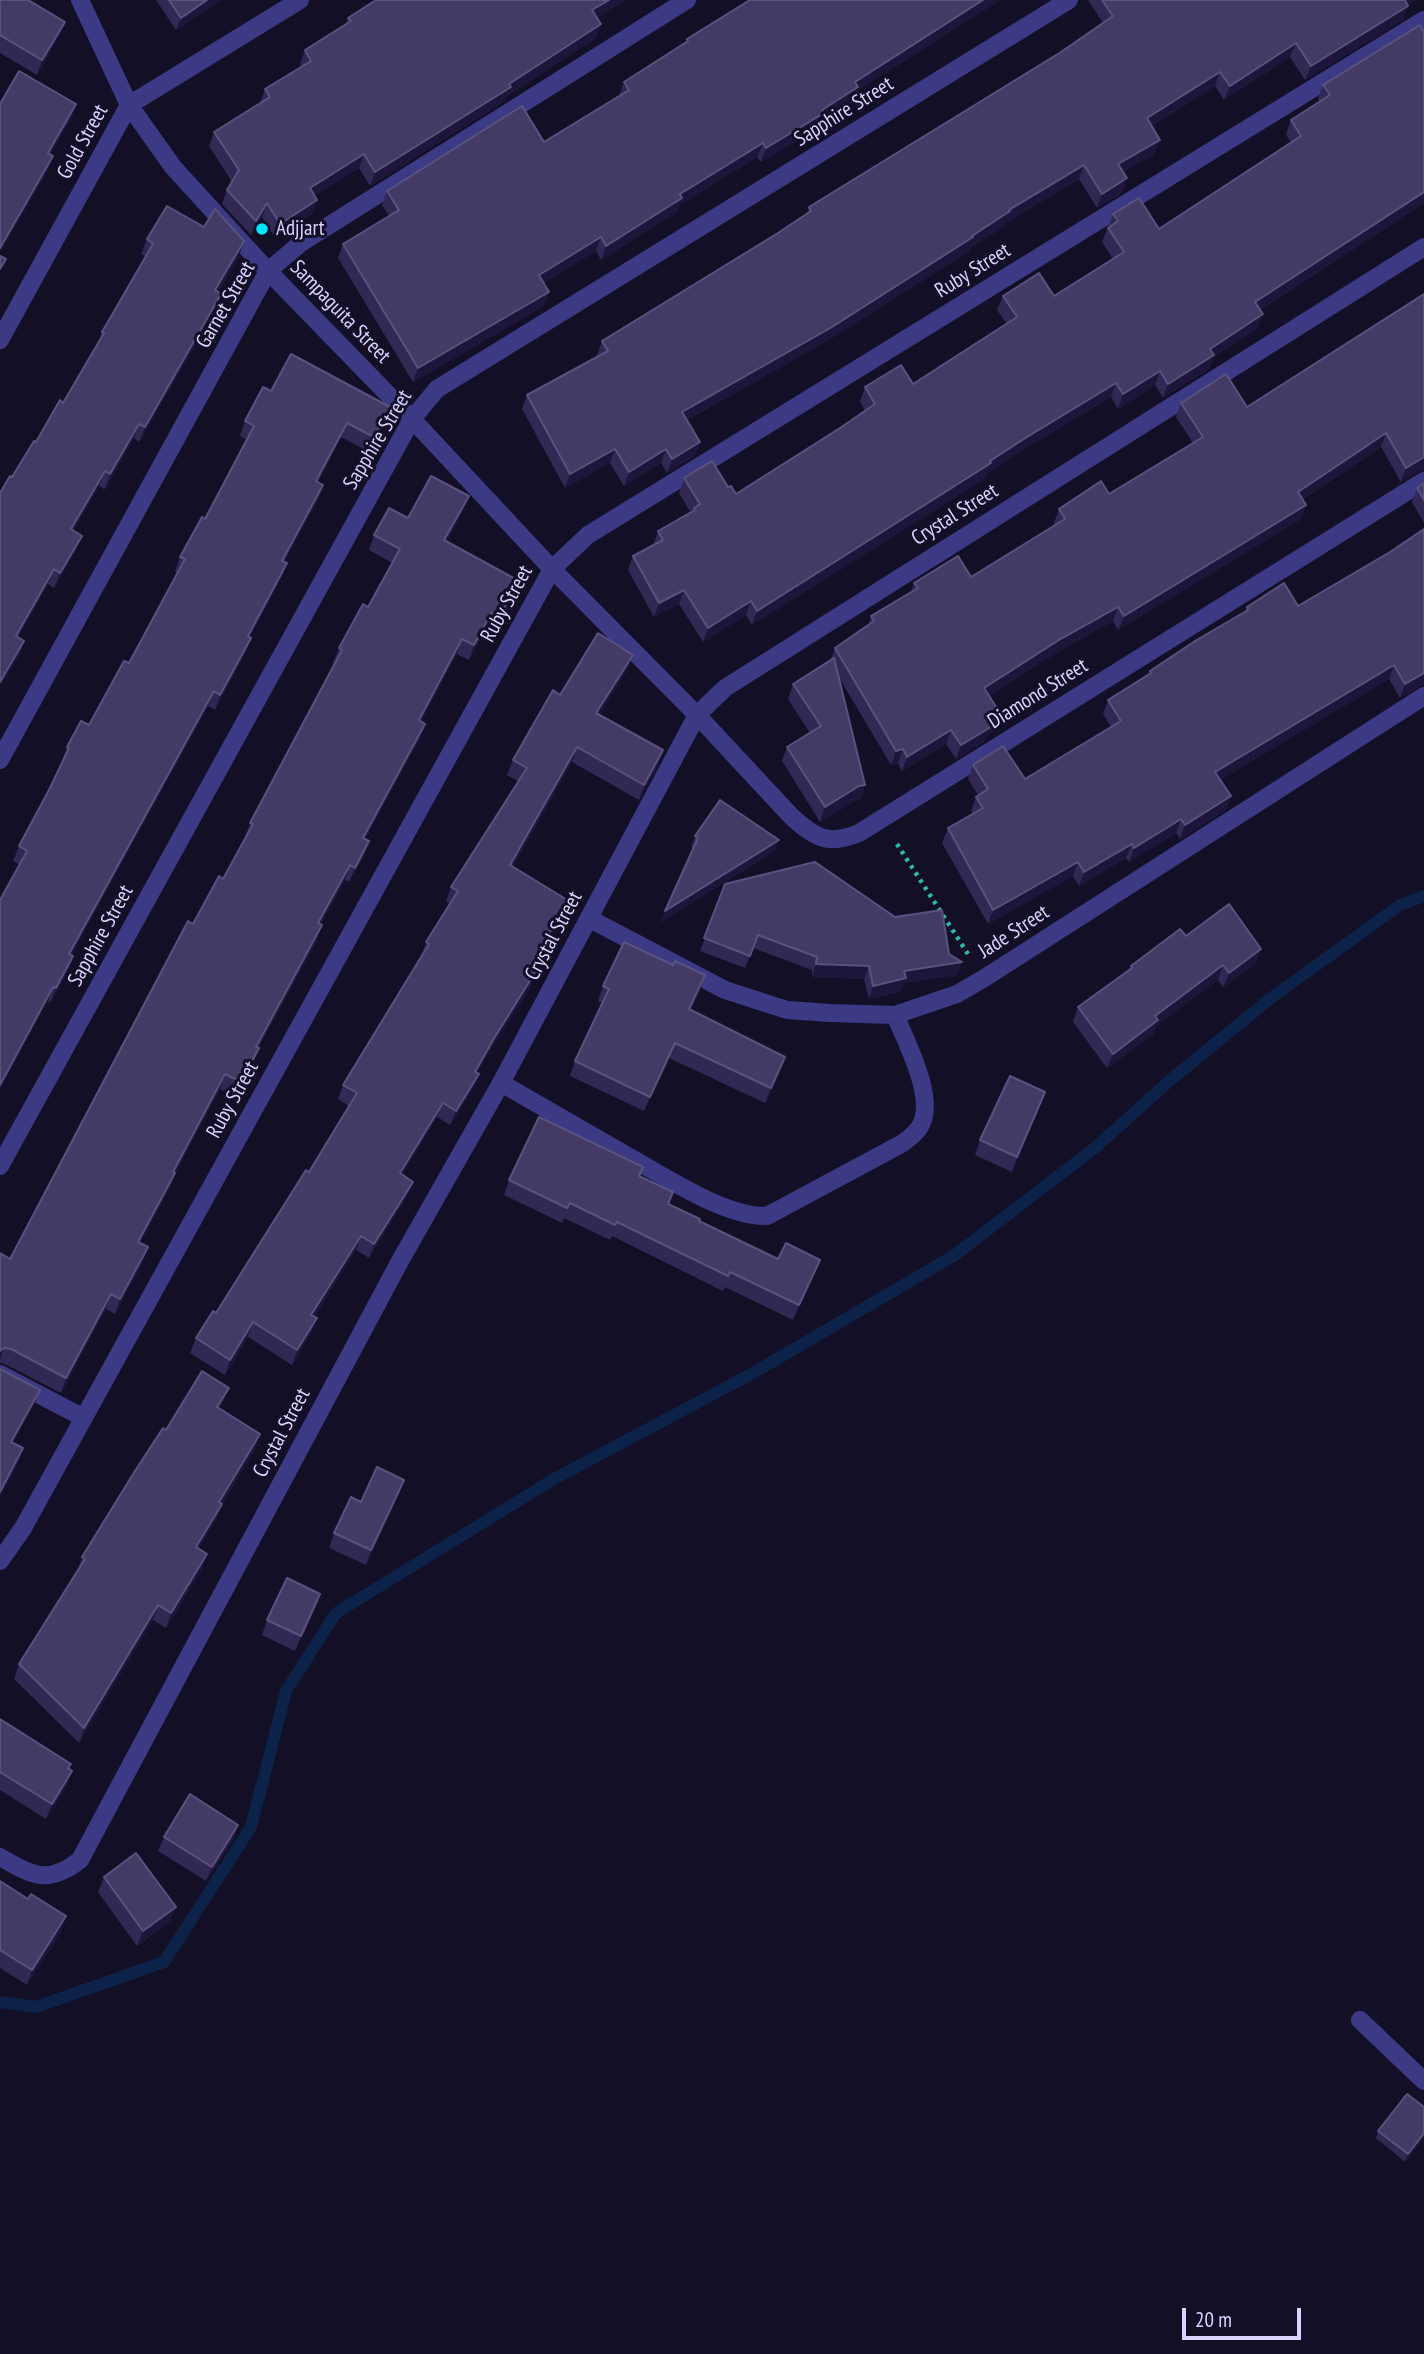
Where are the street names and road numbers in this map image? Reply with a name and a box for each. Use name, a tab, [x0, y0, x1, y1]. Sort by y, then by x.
street label: Sapphire Street	[790, 72, 898, 152]
street label: Gold Street	[52, 100, 114, 184]
street label: Ruby Street	[931, 238, 1015, 304]
street label: Sampaguita Street	[285, 255, 395, 369]
street label: Garnet Street	[191, 257, 261, 353]
street label: Sapphire Street	[338, 386, 418, 494]
street label: Crystal Street	[907, 479, 1003, 551]
street label: Ruby Street	[476, 561, 538, 647]
street label: Diamond Street	[983, 653, 1093, 735]
street label: Sapphire Street	[63, 881, 139, 991]
street label: Crystal Street	[520, 887, 588, 985]
street label: Jade Street	[974, 900, 1054, 964]
street label: Ruby Street	[202, 1057, 264, 1143]
street label: Crystal Street	[248, 1384, 316, 1482]

